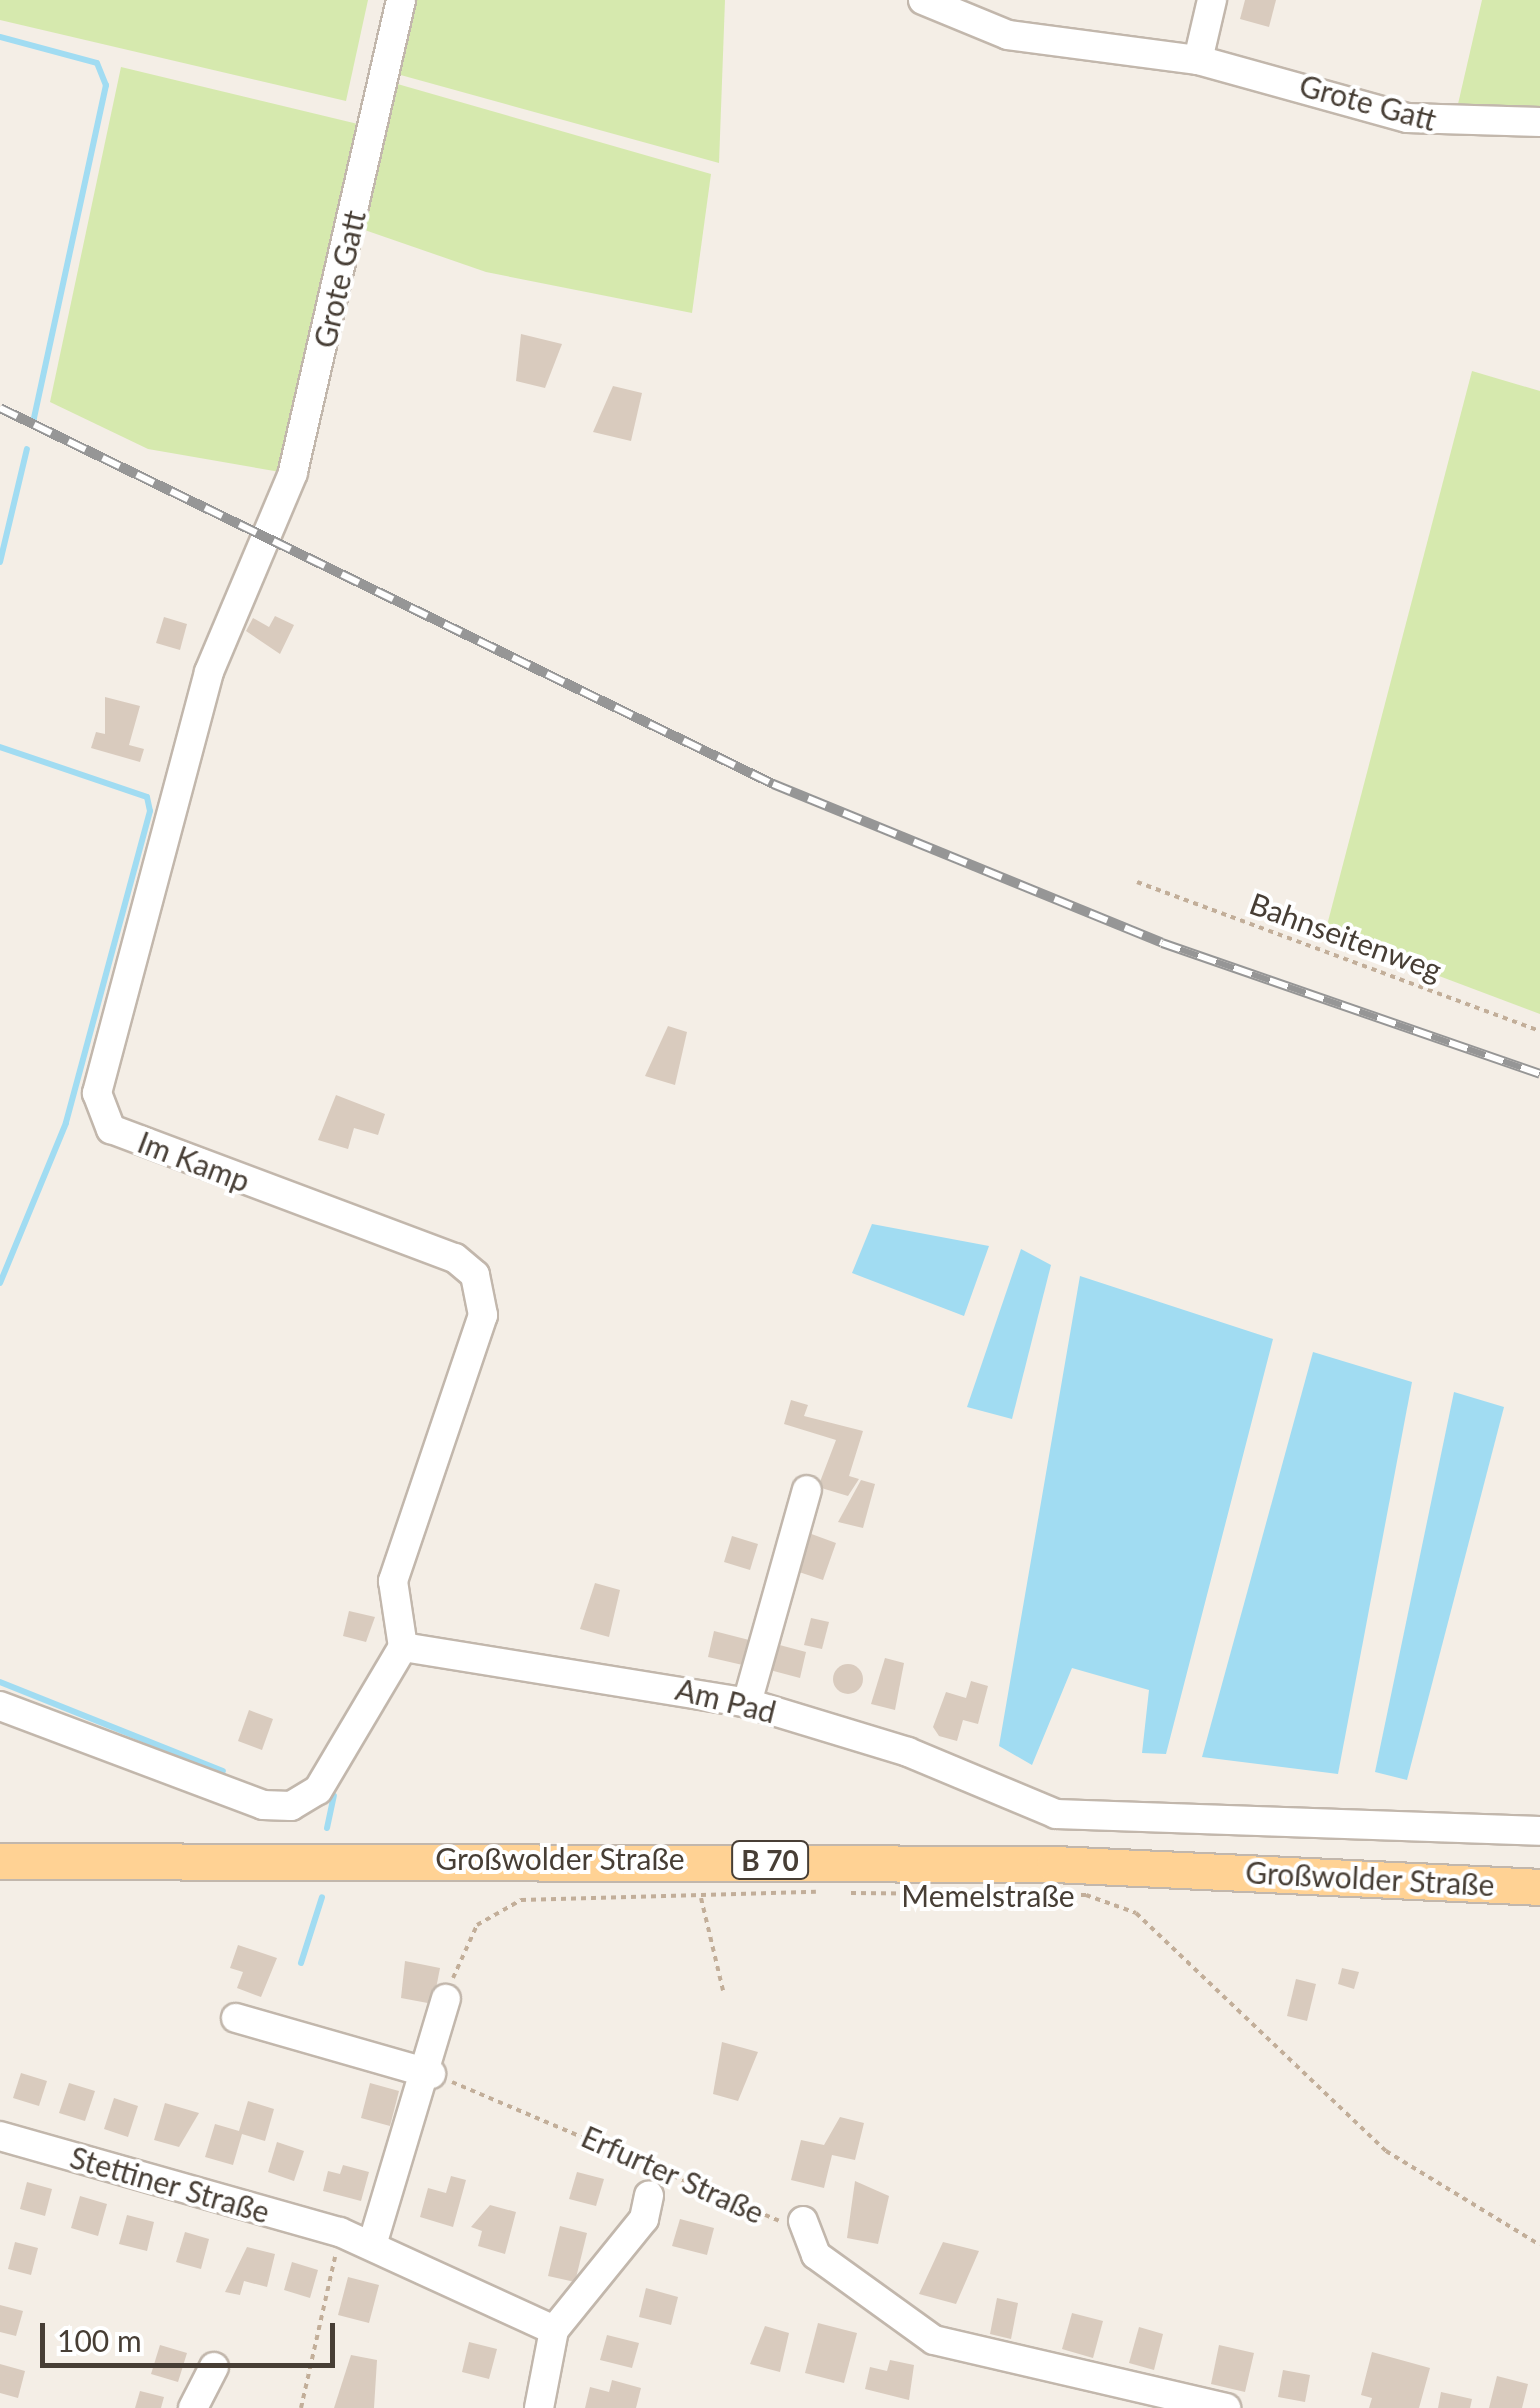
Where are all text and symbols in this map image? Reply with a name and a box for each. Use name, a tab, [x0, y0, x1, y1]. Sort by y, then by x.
street label: Grote Gatt	[1296, 67, 1440, 137]
street label: Grote Gatt	[306, 207, 372, 351]
street label: Bahnseitenweg	[1245, 885, 1447, 987]
street label: Im Kamp	[133, 1123, 255, 1199]
street label: Am Pad	[672, 1670, 780, 1730]
road number: B 70	[730, 1837, 810, 1883]
street label: Großwolder Straße	[435, 1840, 685, 1876]
street label: Großwolder Straße	[1244, 1853, 1496, 1903]
street label: Memelstraße	[901, 1877, 1075, 1913]
street label: Erfurter Straße	[576, 2118, 770, 2230]
street label: Stettiner Straße	[66, 2138, 274, 2230]
scale bar	[45, 2303, 340, 2365]
text: 100 m	[57, 2322, 142, 2358]

